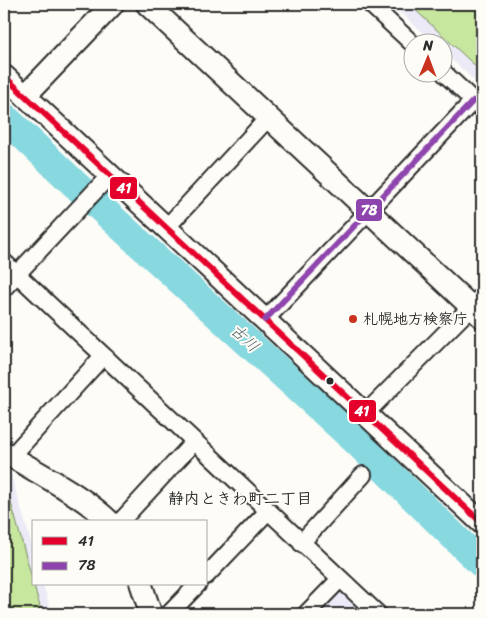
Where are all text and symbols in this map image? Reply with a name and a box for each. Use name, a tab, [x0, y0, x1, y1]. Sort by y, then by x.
north arrow	[404, 32, 454, 82]
text: N	[422, 33, 434, 58]
line badge: 41	[109, 176, 138, 200]
text: 41	[116, 176, 131, 201]
line badge: 78	[355, 198, 383, 222]
text: 78	[361, 198, 378, 223]
place label: 札幌地方検察庁	[363, 306, 468, 332]
marker: 札幌地方検察庁	[347, 313, 359, 325]
water label: 古川	[223, 316, 267, 360]
unlabelled marker	[325, 376, 335, 386]
line badge: 41	[348, 399, 377, 423]
text: 41	[354, 399, 369, 424]
district label: 静内ときわ町二丁目	[168, 484, 312, 513]
legend	[32, 520, 208, 586]
text: 41	[78, 528, 94, 554]
text: 78	[78, 552, 96, 578]

